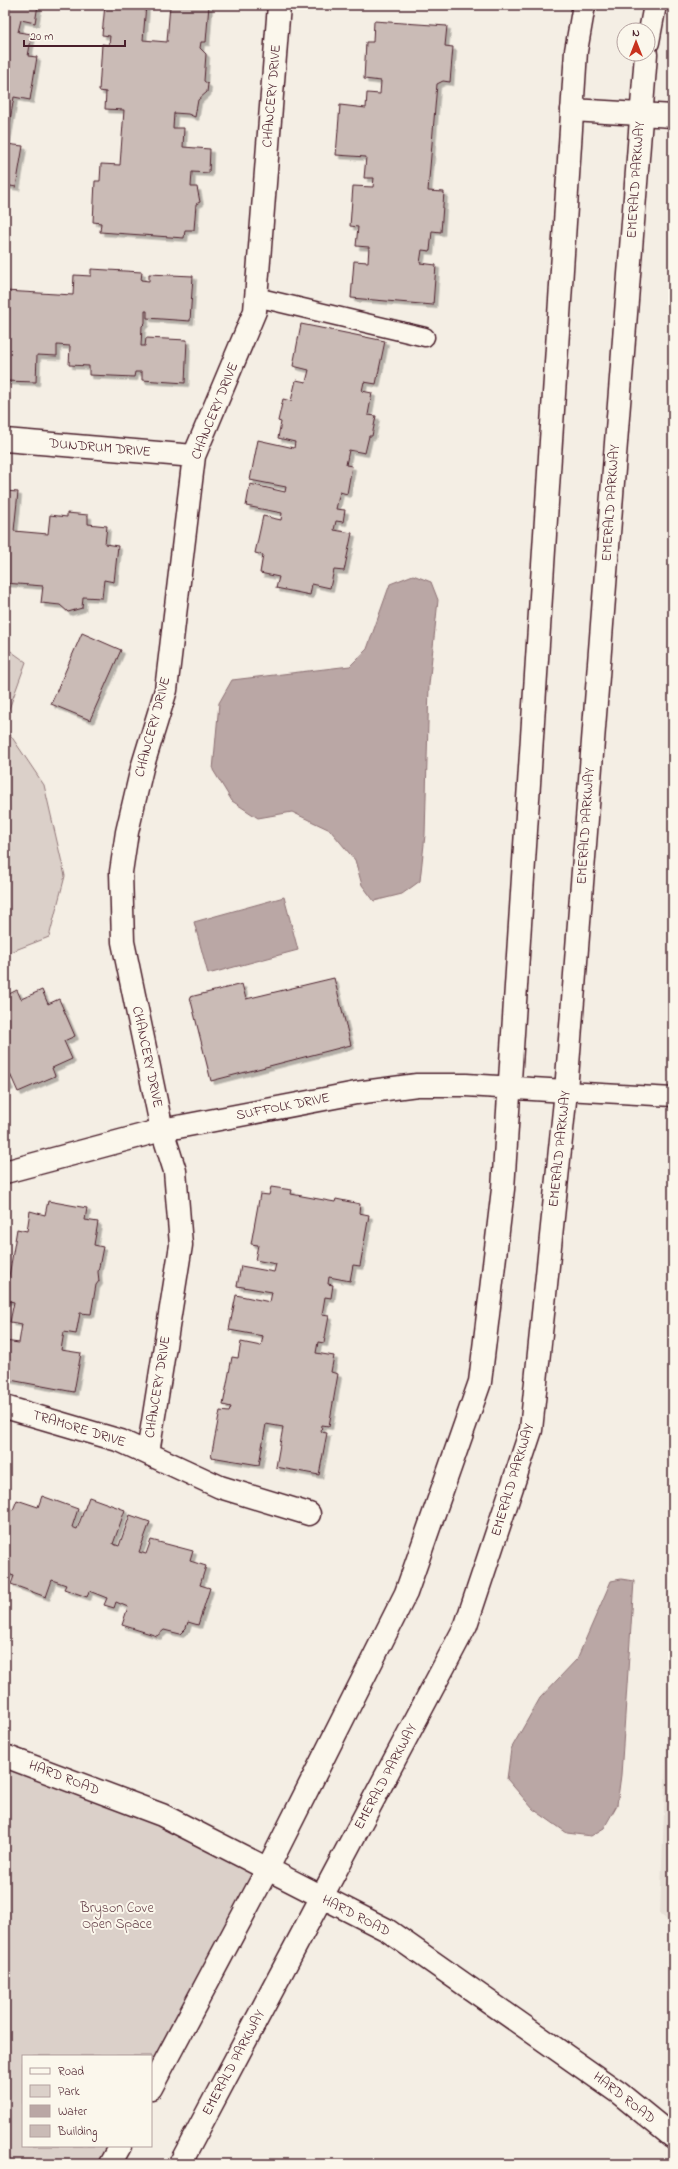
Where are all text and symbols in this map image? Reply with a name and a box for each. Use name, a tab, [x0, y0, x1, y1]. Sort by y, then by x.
scale bar	[24, 22, 125, 48]
north arrow	[616, 22, 656, 62]
text: N	[632, 25, 640, 41]
text: 20 m	[30, 28, 53, 46]
street label: CHANCERY DRIVE	[257, 44, 287, 148]
street label: EMERALD PARKWAY	[621, 120, 651, 239]
street label: CHANCERY DRIVE	[186, 359, 244, 463]
street label: DUNDRUM DRIVE	[47, 433, 152, 463]
street label: EMERALD PARKWAY	[596, 443, 626, 562]
street label: CHANCERY DRIVE	[129, 674, 177, 780]
street label: EMERALD PARKWAY	[571, 766, 601, 885]
street label: CHANCERY DRIVE	[126, 1004, 168, 1110]
street label: SUFFOLK DRIVE	[234, 1088, 332, 1126]
street label: EMERALD PARKWAY	[543, 1089, 577, 1208]
street label: CHANCERY DRIVE	[140, 1334, 176, 1440]
street label: TRAMORE DRIVE	[30, 1405, 128, 1453]
street label: EMERALD PARKWAY	[486, 1420, 540, 1539]
street label: EMERALD PARKWAY	[349, 1720, 423, 1834]
street label: HARD ROAD	[26, 1755, 102, 1801]
street label: HARD ROAD	[318, 1890, 394, 1942]
park label: Bryson Cove Open Space	[79, 1898, 154, 1935]
street label: EMERALD PARKWAY	[197, 2006, 271, 2120]
legend	[22, 2055, 152, 2147]
text: Road	[58, 2063, 84, 2081]
street label: HARD ROAD	[588, 2067, 660, 2129]
text: Park	[58, 2083, 80, 2101]
text: Water	[58, 2103, 87, 2121]
text: Building	[57, 2123, 97, 2142]

